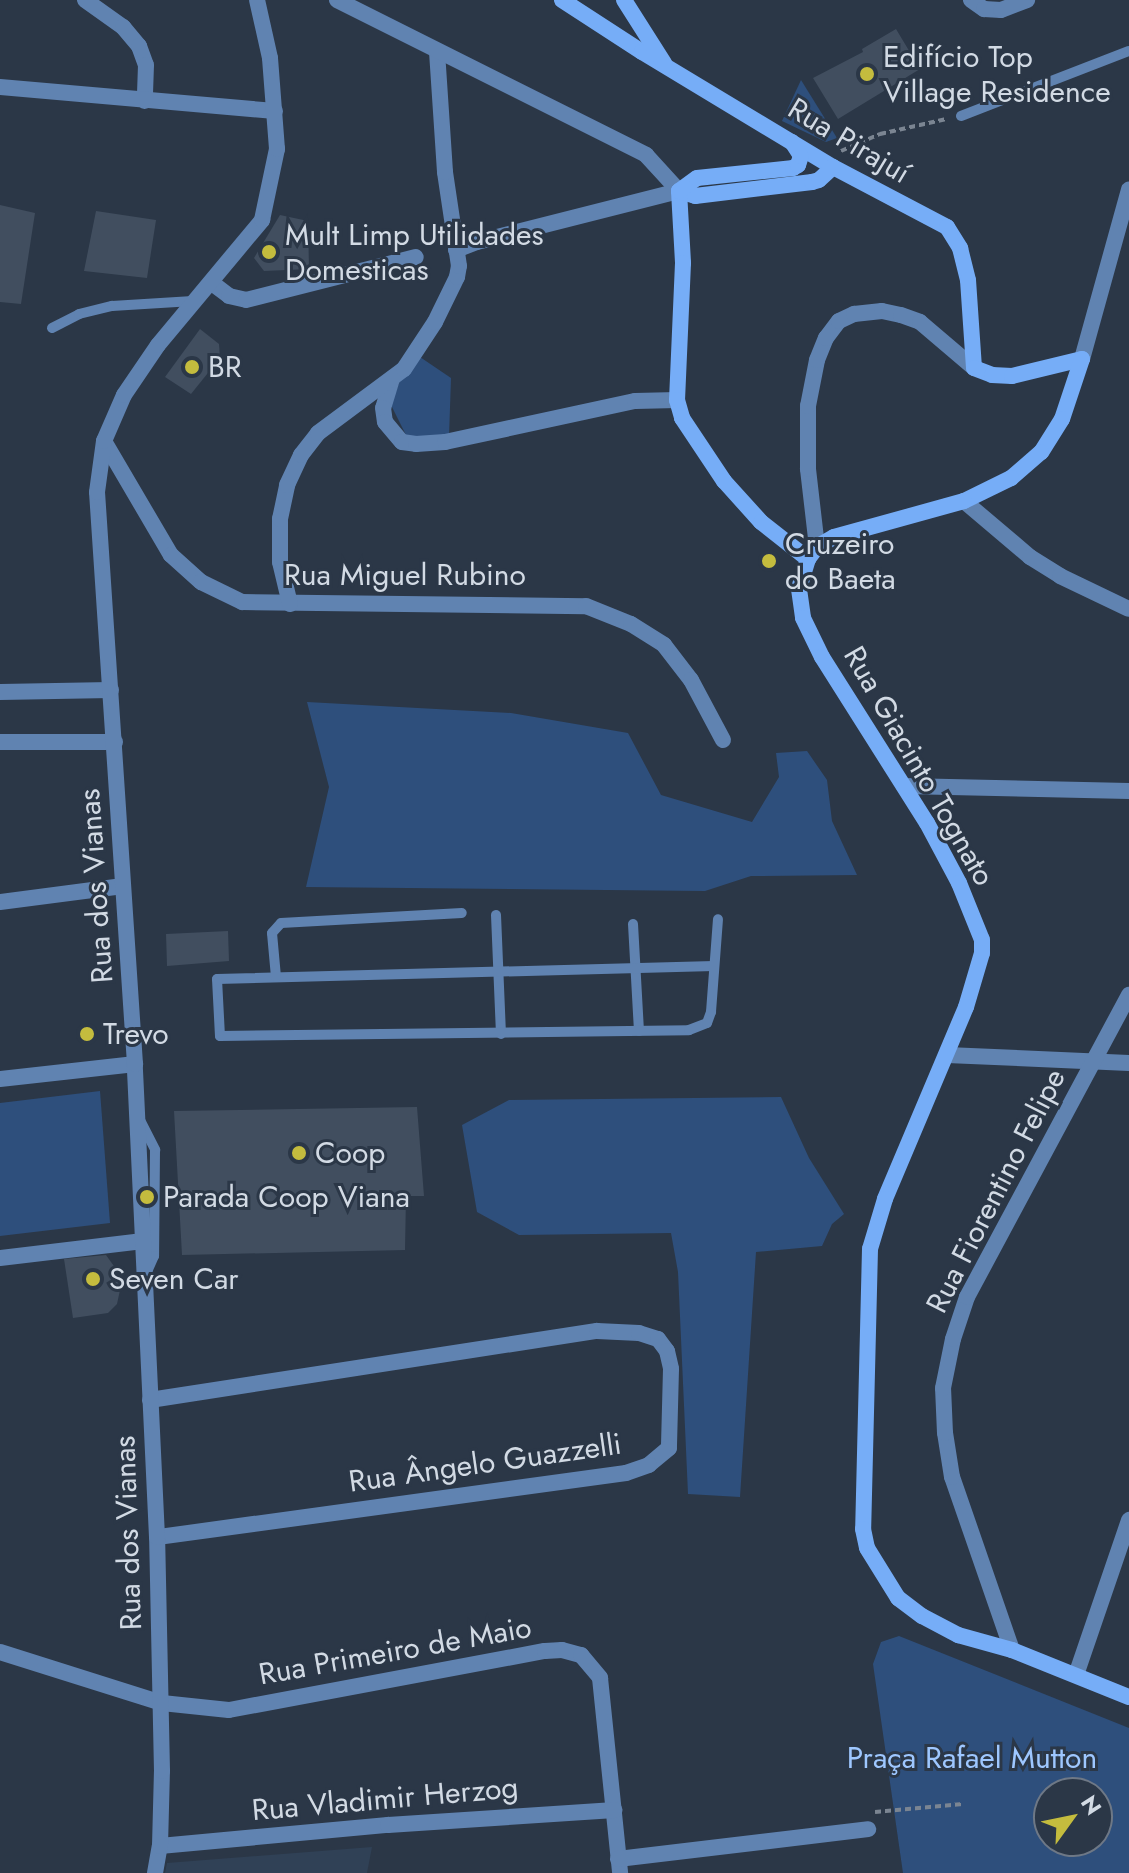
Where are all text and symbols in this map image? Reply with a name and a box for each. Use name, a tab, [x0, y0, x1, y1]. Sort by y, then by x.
place label: Edifício Top Village Residence	[883, 39, 1111, 110]
marker: Edifício Top Village Residence	[858, 65, 876, 83]
street label: Rua Pirajuí	[781, 91, 917, 191]
place label: Mult Limp Utilidades Domesticas	[285, 217, 544, 288]
marker: Mult Limp Utilidades Domesticas	[260, 243, 278, 261]
place label: BR	[208, 349, 242, 385]
marker: BR	[183, 358, 201, 376]
place label: Cruzeiro do Baeta	[785, 526, 896, 596]
marker: Cruzeiro do Baeta	[760, 552, 778, 570]
street label: Rua Miguel Rubino	[284, 557, 526, 593]
street label: Rua Giacinto Tognato	[836, 640, 1002, 892]
street label: Rua dos Vianas	[71, 788, 121, 984]
place label: Trevo	[103, 1016, 169, 1052]
marker: Trevo	[78, 1025, 96, 1043]
street label: Rua Fiorentino Felipe	[919, 1063, 1073, 1319]
place label: Coop	[315, 1135, 385, 1171]
marker: Coop	[290, 1144, 308, 1162]
place label: Parada Coop Viana	[163, 1179, 410, 1215]
marker: Parada Coop Viana	[138, 1188, 156, 1206]
place label: Seven Car	[109, 1261, 239, 1297]
marker: Seven Car	[84, 1270, 102, 1288]
street label: Rua Ângelo Guazzelli	[346, 1426, 624, 1500]
street label: Rua dos Vianas	[107, 1435, 149, 1631]
street label: Rua Primeiro de Maio	[256, 1609, 534, 1693]
park label: Praça Rafael Mutton	[847, 1740, 1097, 1776]
street label: Rua Vladimir Herzog	[250, 1769, 520, 1829]
north arrow	[1033, 1777, 1113, 1857]
text: N	[1073, 1789, 1110, 1821]

